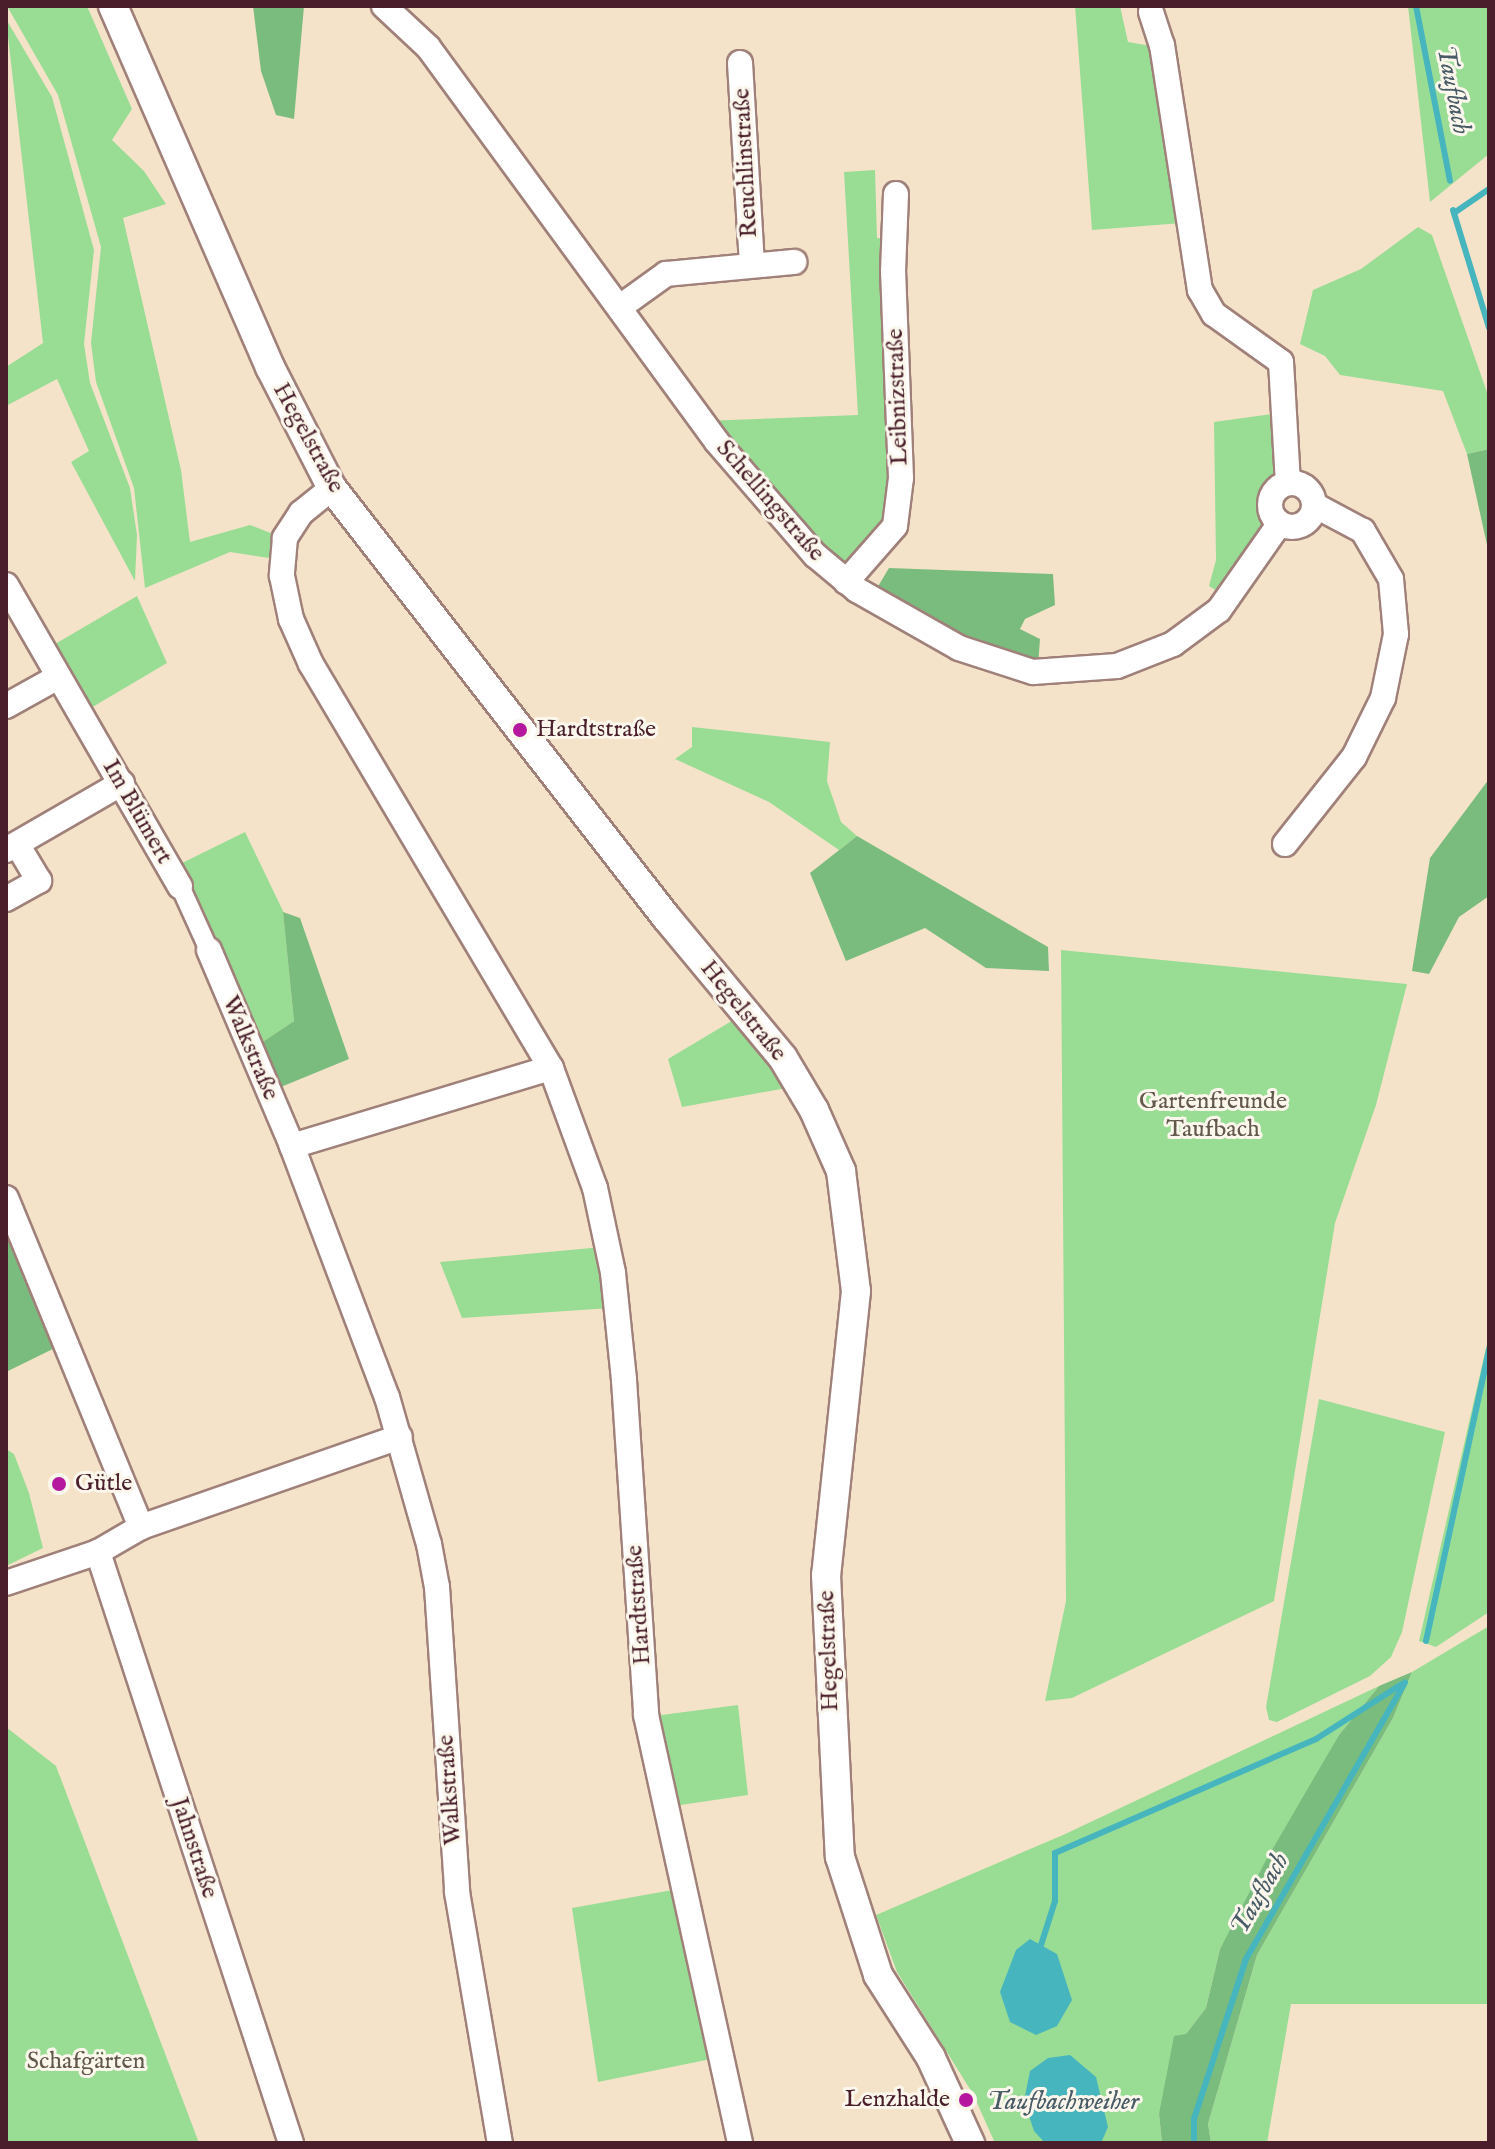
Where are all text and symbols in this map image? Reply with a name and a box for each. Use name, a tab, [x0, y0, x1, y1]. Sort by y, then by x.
water label: Taufbach	[1429, 43, 1477, 137]
street label: Reuchlinstraße	[728, 87, 764, 239]
street label: Leibnizstraße	[881, 328, 915, 466]
street label: Hegelstraße	[266, 378, 350, 498]
street label: Schellingstraße	[710, 435, 830, 567]
place label: Hardtstraße	[536, 716, 656, 744]
marker: Hardtstraße	[511, 721, 529, 739]
street label: Im Blümert	[96, 755, 178, 869]
street label: Hegelstraße	[694, 955, 792, 1067]
street label: Walkstraße	[215, 992, 285, 1104]
park label: Gartenfreunde Taufbach	[1139, 1088, 1287, 1144]
place label: Gütle	[75, 1470, 132, 1498]
marker: Gütle	[50, 1475, 68, 1493]
street label: Hardtstraße	[620, 1544, 658, 1666]
street label: Hegelstraße	[812, 1590, 846, 1712]
street label: Walkstraße	[432, 1734, 468, 1846]
street label: Jahnstraße	[164, 1794, 224, 1902]
water label: Taufbach	[1224, 1847, 1296, 1941]
park label: Schafgärten	[27, 2048, 145, 2076]
place label: Lenzhalde	[844, 2086, 950, 2114]
water label: Taufbachweiher	[987, 2086, 1139, 2118]
marker: Lenzhalde	[957, 2091, 975, 2109]

